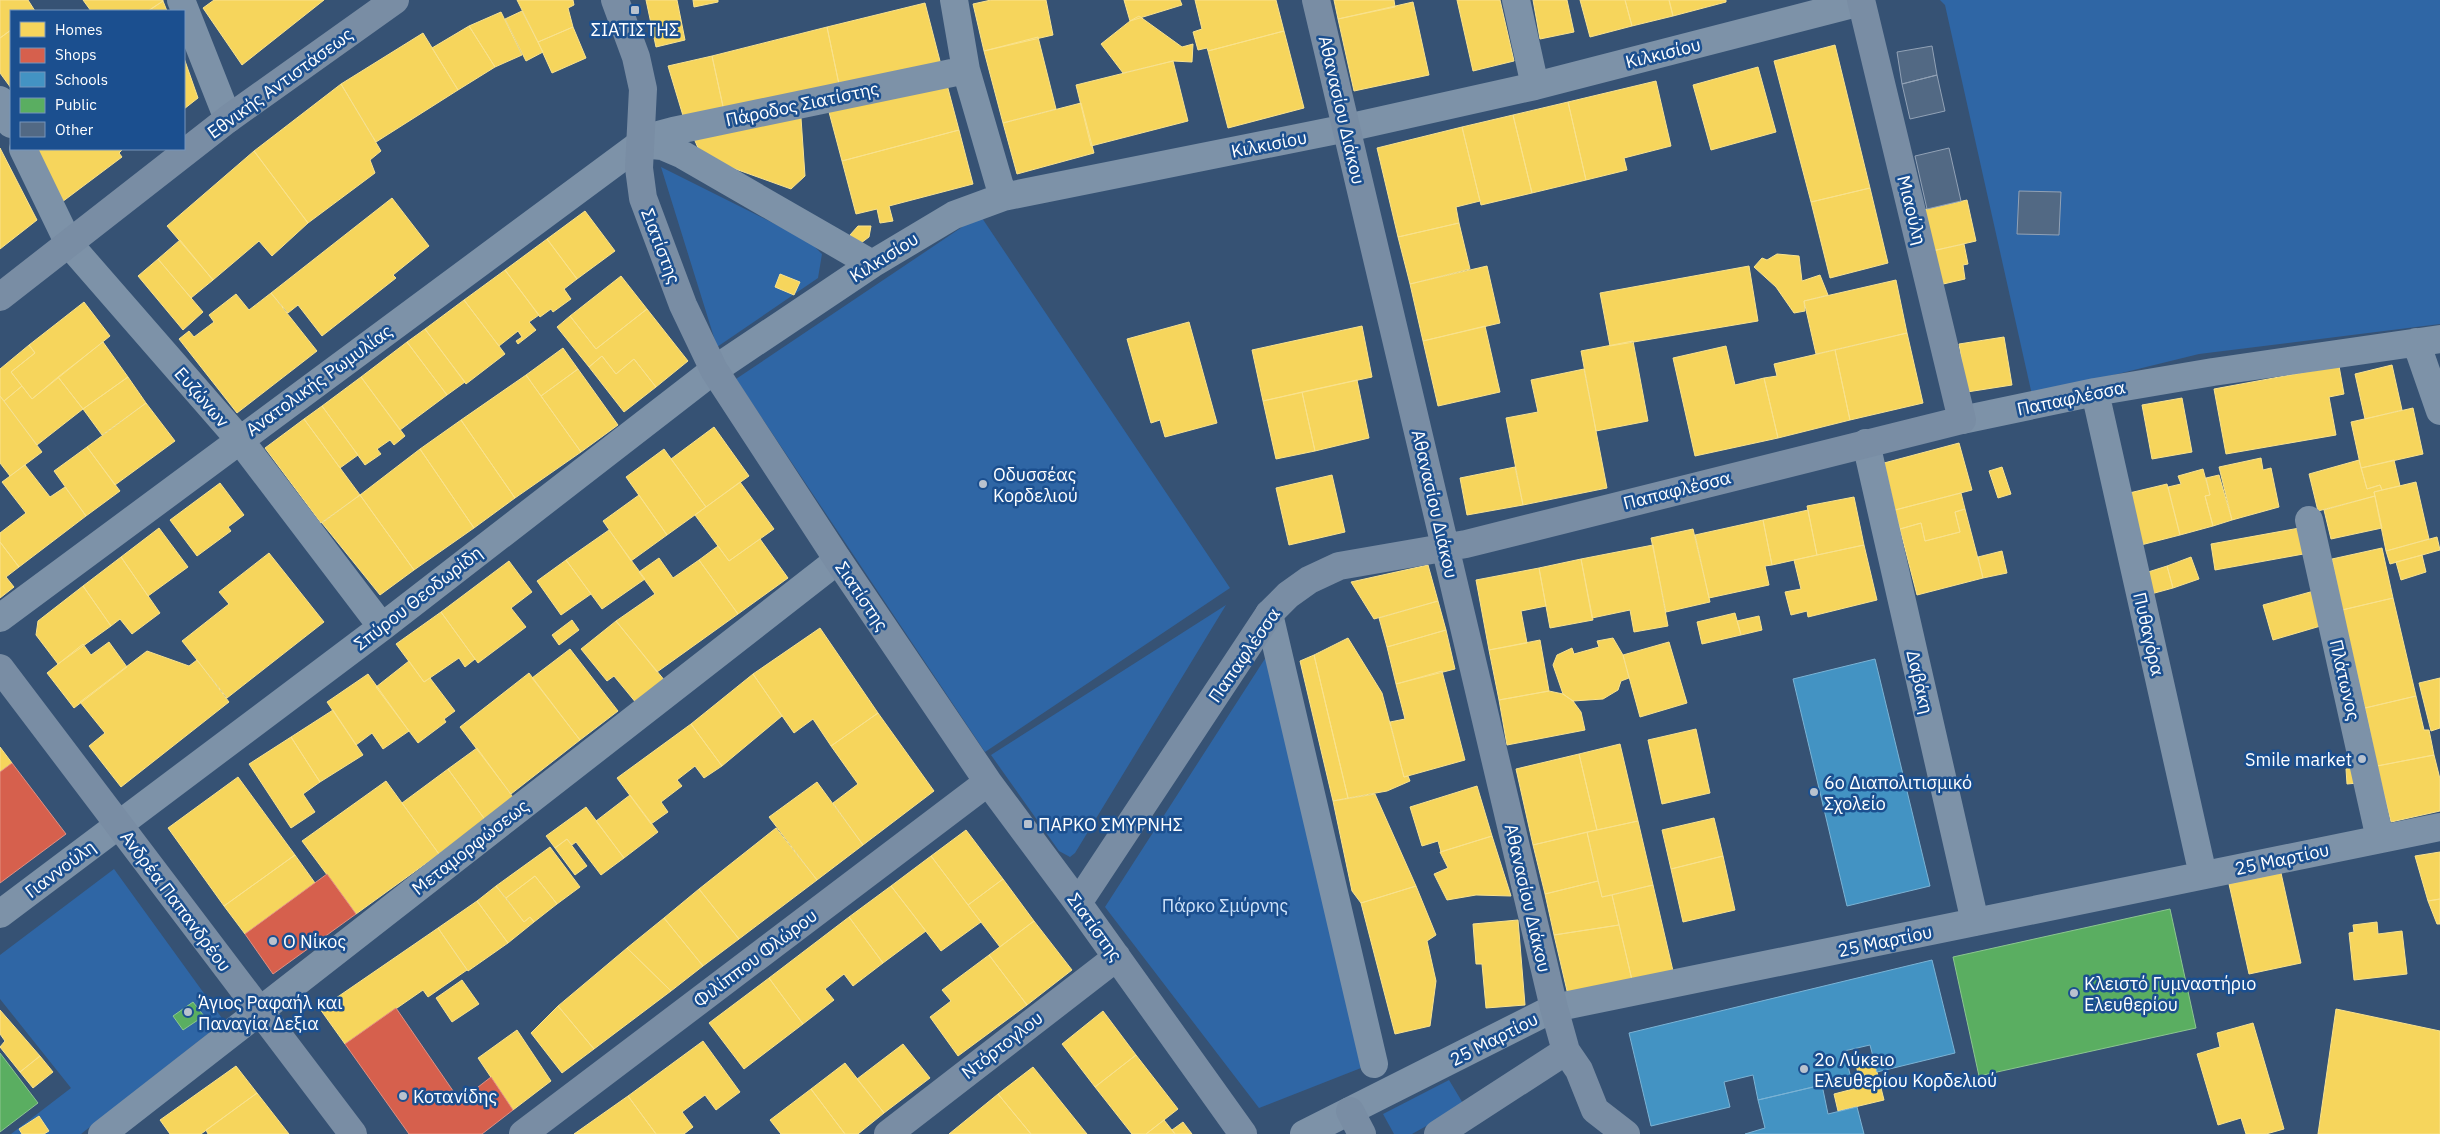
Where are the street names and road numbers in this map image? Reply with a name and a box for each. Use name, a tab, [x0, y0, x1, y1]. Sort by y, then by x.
street label: Εθνικής Αντιστάσεως	[203, 22, 358, 144]
street label: Αθανασίου Διάκου	[1314, 33, 1370, 187]
street label: Κιλκισίου	[1623, 33, 1703, 73]
street label: Πάροδος Σιατίστης	[723, 76, 881, 131]
street label: Κιλκισίου	[1229, 125, 1309, 163]
street label: Μιαούλη	[1892, 173, 1932, 247]
street label: Σιατίστης	[636, 205, 686, 287]
street label: Κιλκισίου	[845, 227, 923, 287]
street label: Ανατολικής Ρωμυλίας	[241, 319, 397, 441]
street label: Ευζώνων	[170, 362, 234, 432]
street label: Παπαφλέσσα	[2015, 375, 2127, 421]
street label: Αθανασίου Διάκου	[1407, 427, 1463, 581]
street label: Παπαφλέσσα	[1621, 465, 1733, 515]
street label: Σπύρου Θεοδωρίδη	[349, 541, 487, 655]
street label: Σιατίστης	[830, 557, 894, 635]
street label: Πυθαγόρα	[2128, 590, 2170, 678]
street label: Παπαφλέσσα	[1203, 603, 1285, 707]
street label: Πλάτωνος	[2325, 637, 2366, 723]
street label: Δαβάκη	[1901, 648, 1939, 716]
street label: Μεταμορφώσεως	[407, 794, 533, 900]
street label: Αθανασίου Διάκου	[1500, 821, 1556, 975]
street label: Ανδρέα Παπανδρέου	[115, 826, 237, 976]
street label: Γιαννούλη	[20, 835, 100, 903]
street label: 25 Μαρτίου	[2233, 838, 2331, 880]
street label: Σιατίστης	[1062, 888, 1128, 966]
street label: Φιλίππου Φλώρου	[688, 904, 822, 1012]
street label: 25 Μαρτίου	[1836, 920, 1934, 962]
street label: Ντόρτογλου	[957, 1006, 1047, 1084]
street label: 25 Μαρτίου	[1446, 1007, 1542, 1071]

